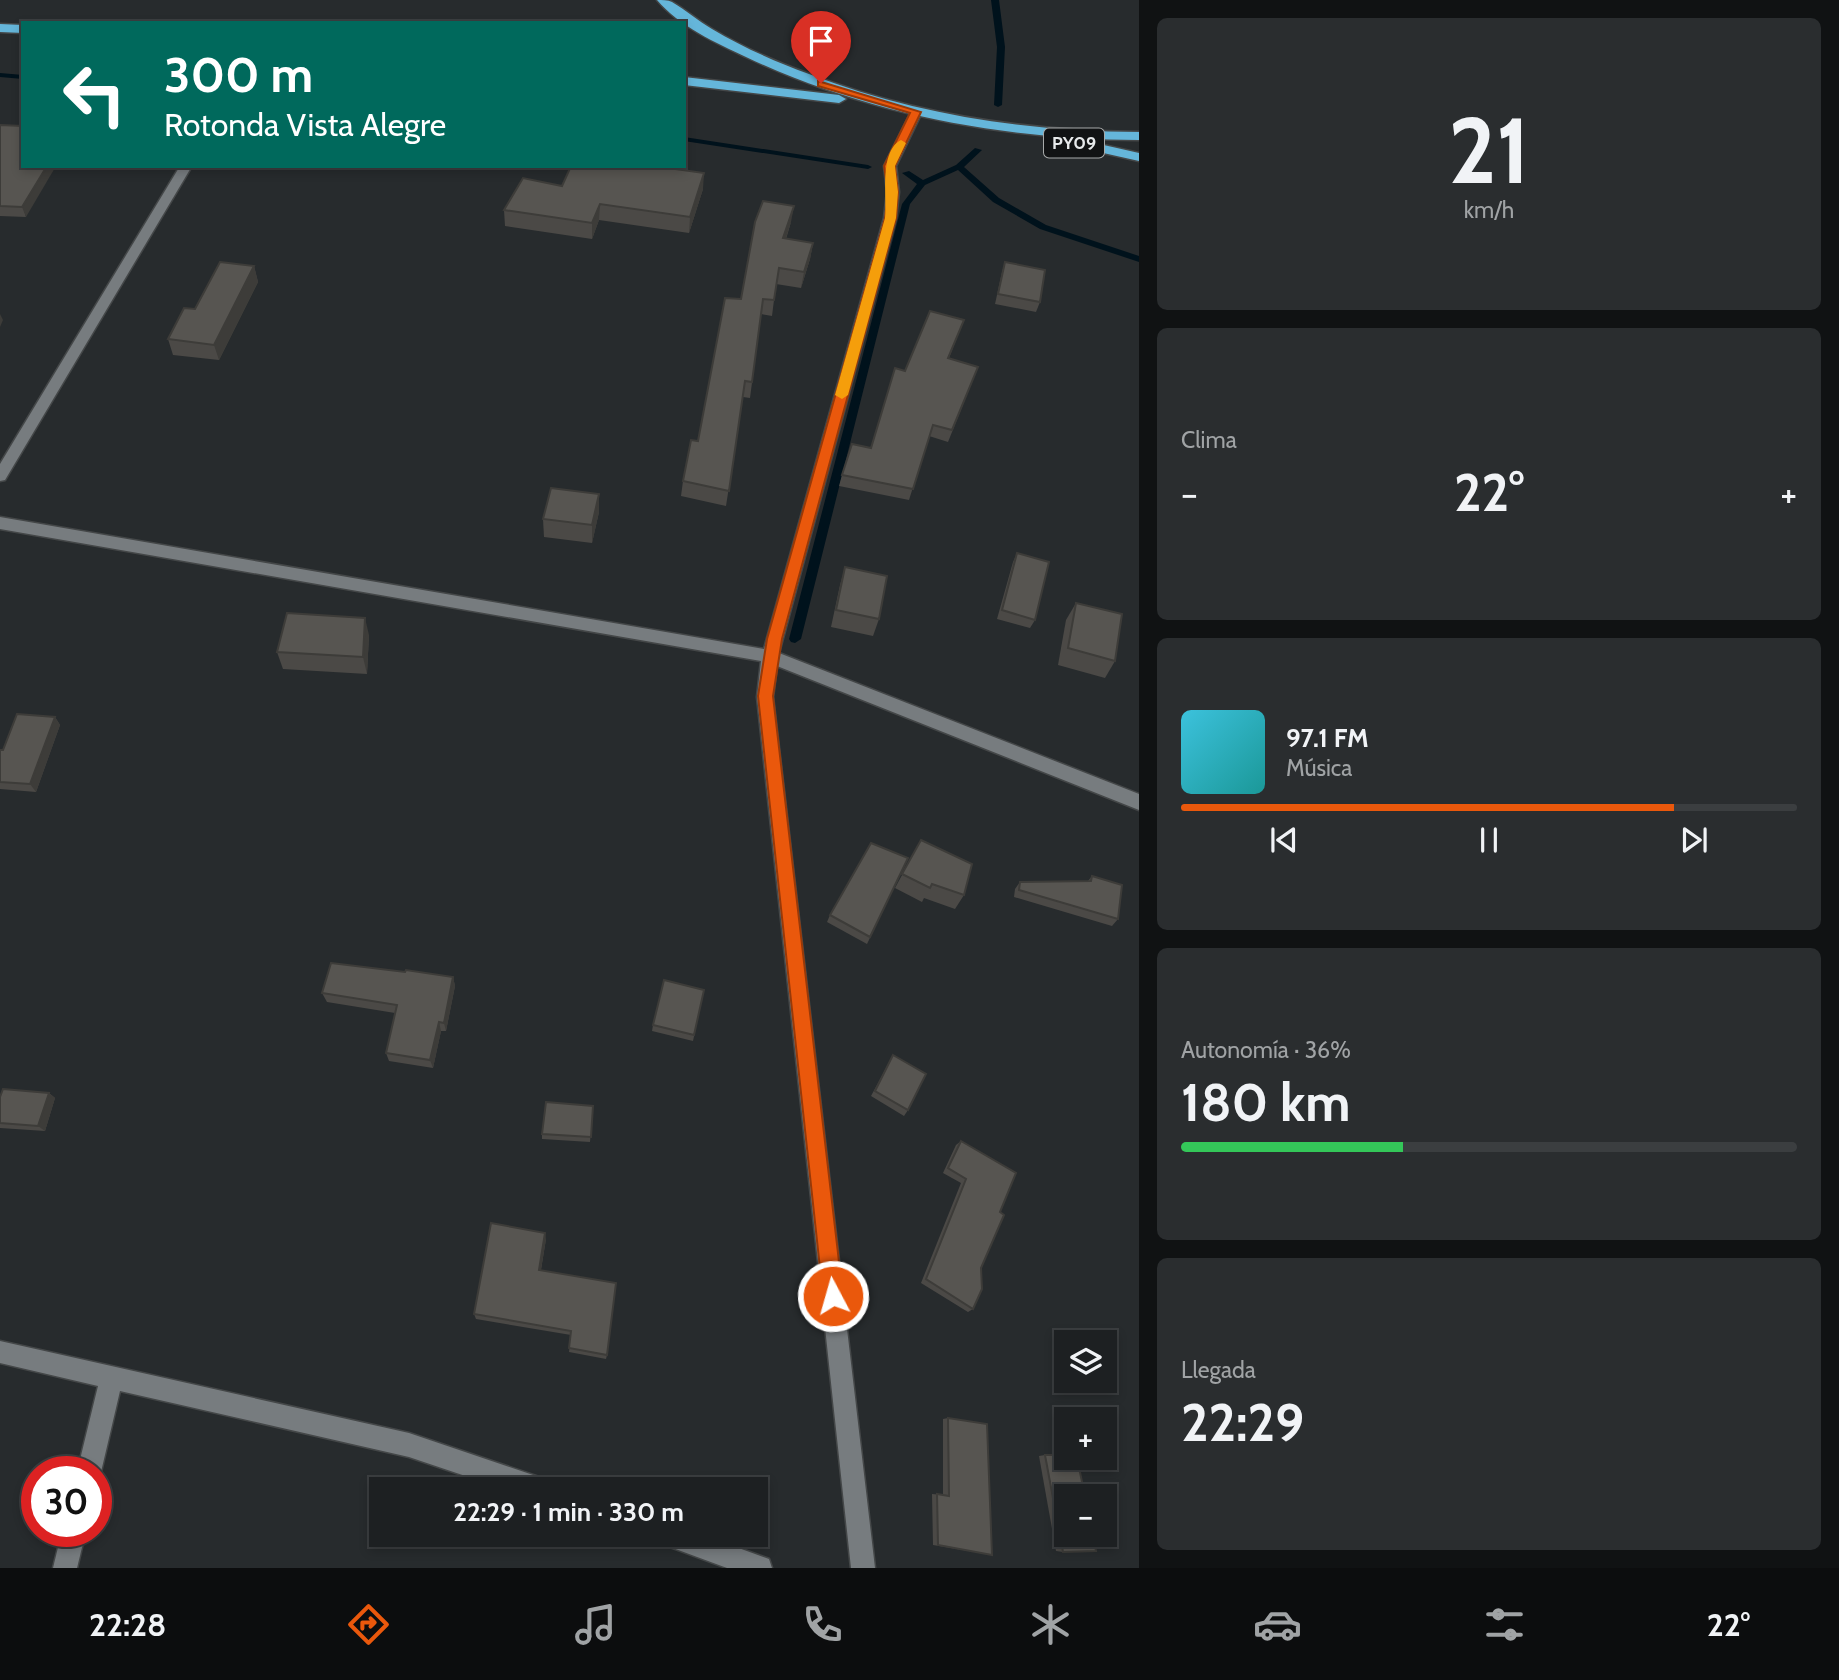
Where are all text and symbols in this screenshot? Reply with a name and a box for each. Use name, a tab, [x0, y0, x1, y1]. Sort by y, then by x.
pin	[791, 11, 851, 83]
icon: arrive	[802, 22, 840, 60]
text: 300 m	[164, 45, 313, 104]
icon: left	[49, 49, 140, 140]
text: 21	[1448, 95, 1530, 206]
text: Rotonda Vista Alegre	[164, 105, 446, 144]
road number: PY09	[1044, 128, 1104, 158]
text: km/h	[1464, 196, 1514, 224]
text: Clima	[1181, 426, 1237, 454]
text: 22°	[1454, 461, 1524, 524]
text: −	[1181, 470, 1198, 517]
text: +	[1780, 470, 1797, 517]
text: 97.1 FM	[1286, 722, 1369, 754]
text: Música	[1286, 754, 1352, 782]
icon: previous	[1265, 821, 1303, 859]
icon: pause	[1470, 821, 1508, 859]
icon: next	[1675, 821, 1713, 859]
text: Autonomía · 36%	[1181, 1036, 1351, 1064]
text: 180 km	[1181, 1071, 1350, 1134]
position arrow	[796, 1259, 870, 1333]
map controls	[1054, 1330, 1117, 1547]
button: layers	[1054, 1330, 1117, 1393]
text: Llegada	[1181, 1356, 1256, 1384]
text: 22:29	[1181, 1391, 1304, 1454]
button: +	[1054, 1407, 1117, 1470]
speed limit sign: 30	[21, 1456, 112, 1547]
button: −	[1054, 1484, 1117, 1547]
text: 22:29 · 1 min · 330 m	[453, 1496, 684, 1528]
icon: directions	[344, 1600, 393, 1649]
icon: music	[571, 1600, 620, 1649]
icon: phone	[798, 1600, 847, 1649]
icon: climate	[1026, 1600, 1075, 1649]
icon: car	[1253, 1600, 1302, 1649]
icon: filters	[1480, 1600, 1529, 1649]
text: 22:28	[89, 1605, 166, 1644]
text: 22°	[1707, 1605, 1750, 1644]

